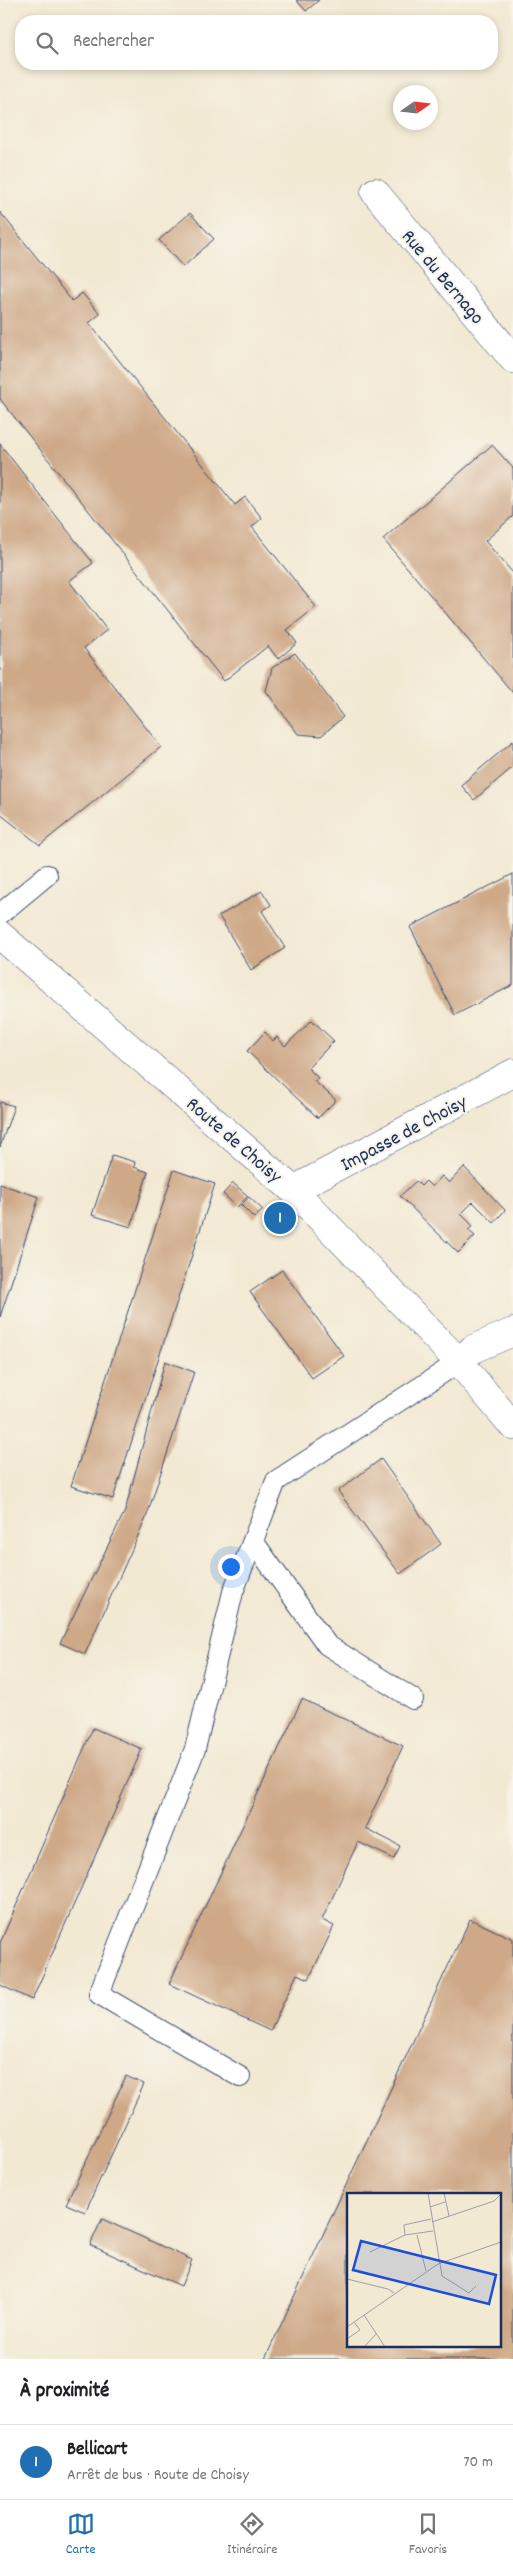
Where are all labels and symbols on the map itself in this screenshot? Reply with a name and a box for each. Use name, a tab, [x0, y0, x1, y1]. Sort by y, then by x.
north arrow	[393, 85, 438, 130]
street label: Rue du Bernago	[394, 224, 490, 332]
street label: Impasse de Choisy	[336, 1089, 473, 1180]
street label: Route de Choisy	[179, 1092, 288, 1191]
pin: 1	[264, 1199, 296, 1237]
your location	[218, 1554, 244, 1580]
inset map	[347, 2193, 500, 2346]

